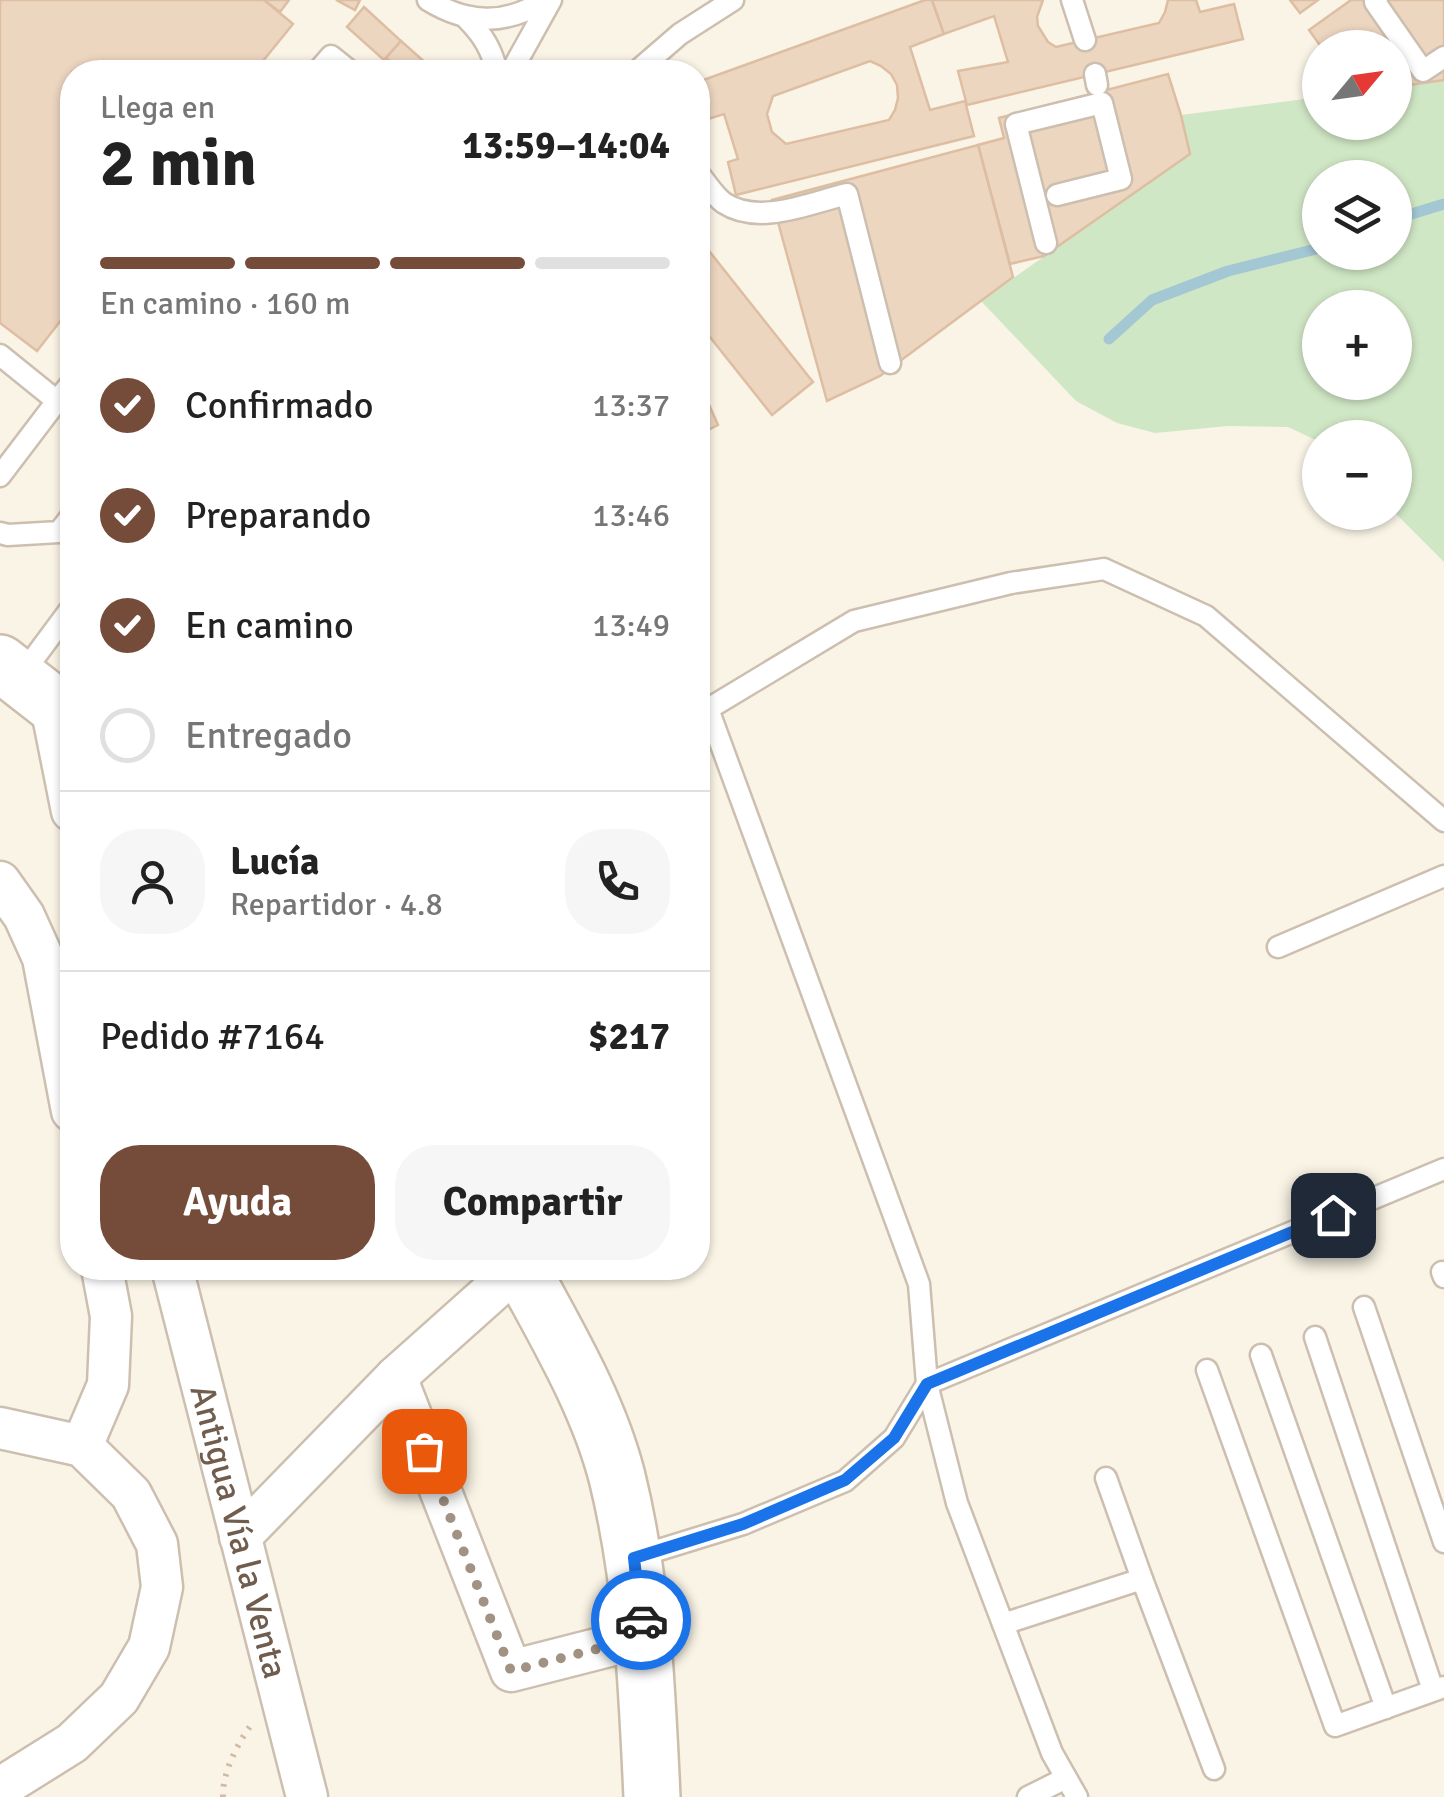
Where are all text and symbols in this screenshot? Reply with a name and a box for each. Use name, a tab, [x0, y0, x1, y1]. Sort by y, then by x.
north arrow	[1302, 30, 1412, 140]
map controls	[1302, 30, 1412, 530]
text: Llega en	[100, 88, 215, 127]
text: 13:59–14:04	[462, 122, 670, 169]
text: 2 min	[100, 124, 257, 204]
button: layers	[1302, 160, 1412, 270]
text: En camino · 160 m	[100, 284, 350, 323]
button: +	[1302, 290, 1412, 400]
icon: check	[100, 378, 155, 433]
text: Confirmado	[185, 382, 374, 429]
text: 13:37	[592, 386, 670, 425]
button: −	[1302, 420, 1412, 530]
icon: check	[100, 488, 155, 543]
text: Preparando	[185, 492, 371, 539]
text: 13:46	[592, 496, 670, 535]
icon: check	[100, 598, 155, 653]
text: En camino	[185, 602, 354, 649]
text: 13:49	[592, 606, 670, 645]
text: Entregado	[185, 712, 352, 759]
button: person	[100, 829, 205, 934]
button: phone	[565, 829, 670, 934]
text: Lucía	[230, 838, 319, 885]
text: Repartidor · 4.8	[230, 885, 443, 924]
text: Pedido #7164	[100, 1013, 325, 1060]
text: $217	[588, 1013, 670, 1060]
button: Ayuda	[100, 1145, 375, 1260]
button: Compartir	[395, 1145, 670, 1260]
pin	[1291, 1173, 1376, 1258]
icon: home	[1306, 1188, 1361, 1243]
street label: Antigua Vía la Venta	[181, 1380, 297, 1683]
pin	[382, 1409, 467, 1494]
icon: bag	[397, 1424, 452, 1479]
courier	[591, 1570, 691, 1670]
icon: car	[614, 1593, 669, 1648]

